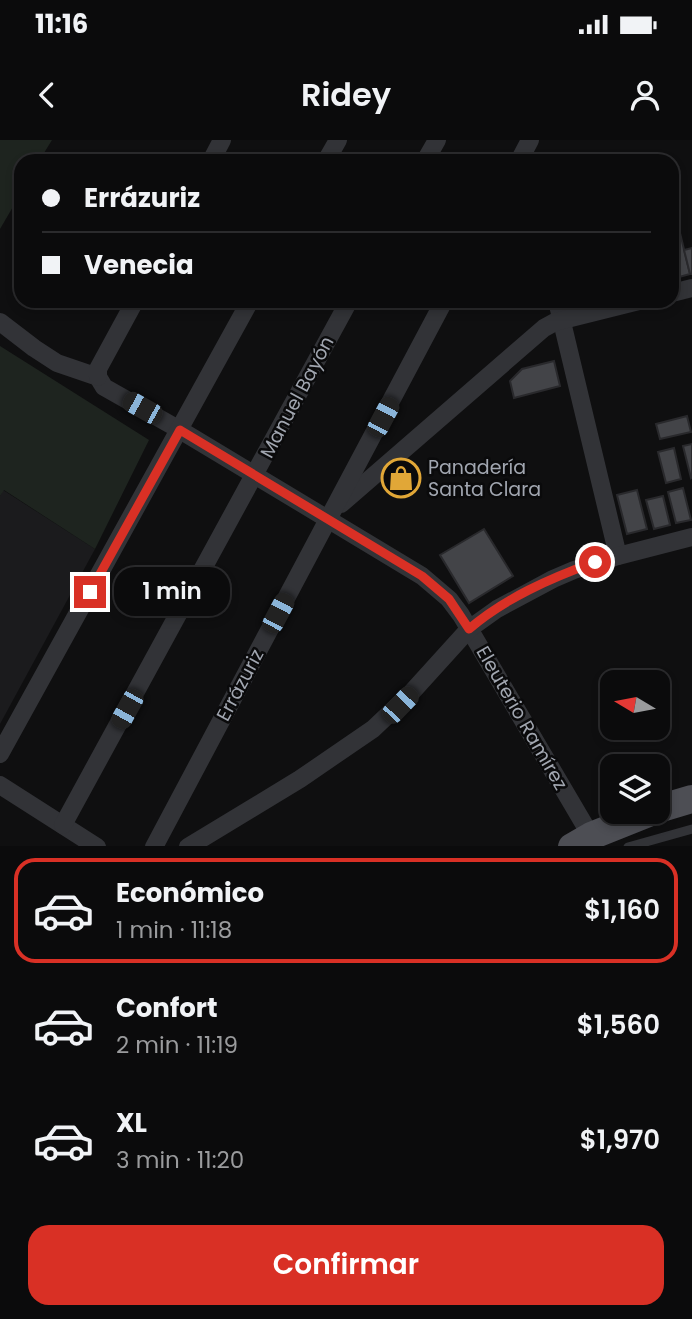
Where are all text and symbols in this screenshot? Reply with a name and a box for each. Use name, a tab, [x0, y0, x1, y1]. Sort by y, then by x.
text: 11:16	[35, 6, 88, 42]
text: Ridey	[301, 72, 391, 117]
icon: back	[28, 76, 66, 114]
icon: person	[626, 76, 664, 114]
text: Errázuriz	[84, 180, 200, 216]
text: Venecia	[84, 247, 194, 283]
street label: Manuel Bayón	[253, 331, 341, 463]
car	[119, 389, 166, 427]
car	[364, 394, 403, 440]
place label: Panadería Santa Clara	[428, 454, 541, 503]
shop icon: Panadería Santa Clara	[380, 457, 422, 499]
route start	[579, 546, 611, 578]
callout: 1 min	[114, 568, 230, 616]
text: 1 min	[142, 575, 202, 607]
route end	[74, 576, 106, 608]
car	[259, 590, 298, 636]
street label: Eleuterio Ramírez	[470, 641, 574, 795]
street label: Errázuriz	[210, 644, 270, 726]
north arrow	[600, 670, 670, 740]
map controls	[600, 670, 670, 824]
car	[378, 683, 423, 727]
car	[108, 686, 147, 732]
button: layers	[600, 754, 670, 824]
text: Económico	[116, 875, 264, 911]
icon: car	[32, 879, 95, 942]
text: $1,160	[584, 892, 660, 928]
text: 1 min · 11:18	[116, 914, 232, 946]
text: Confort	[116, 990, 218, 1026]
icon: car	[32, 994, 95, 1057]
text: $1,560	[577, 1007, 660, 1043]
text: 2 min · 11:19	[116, 1029, 238, 1061]
text: XL	[116, 1105, 147, 1141]
icon: car	[32, 1109, 95, 1172]
text: $1,970	[580, 1122, 660, 1158]
text: 3 min · 11:20	[116, 1144, 244, 1176]
button: Confirmar	[28, 1225, 664, 1305]

